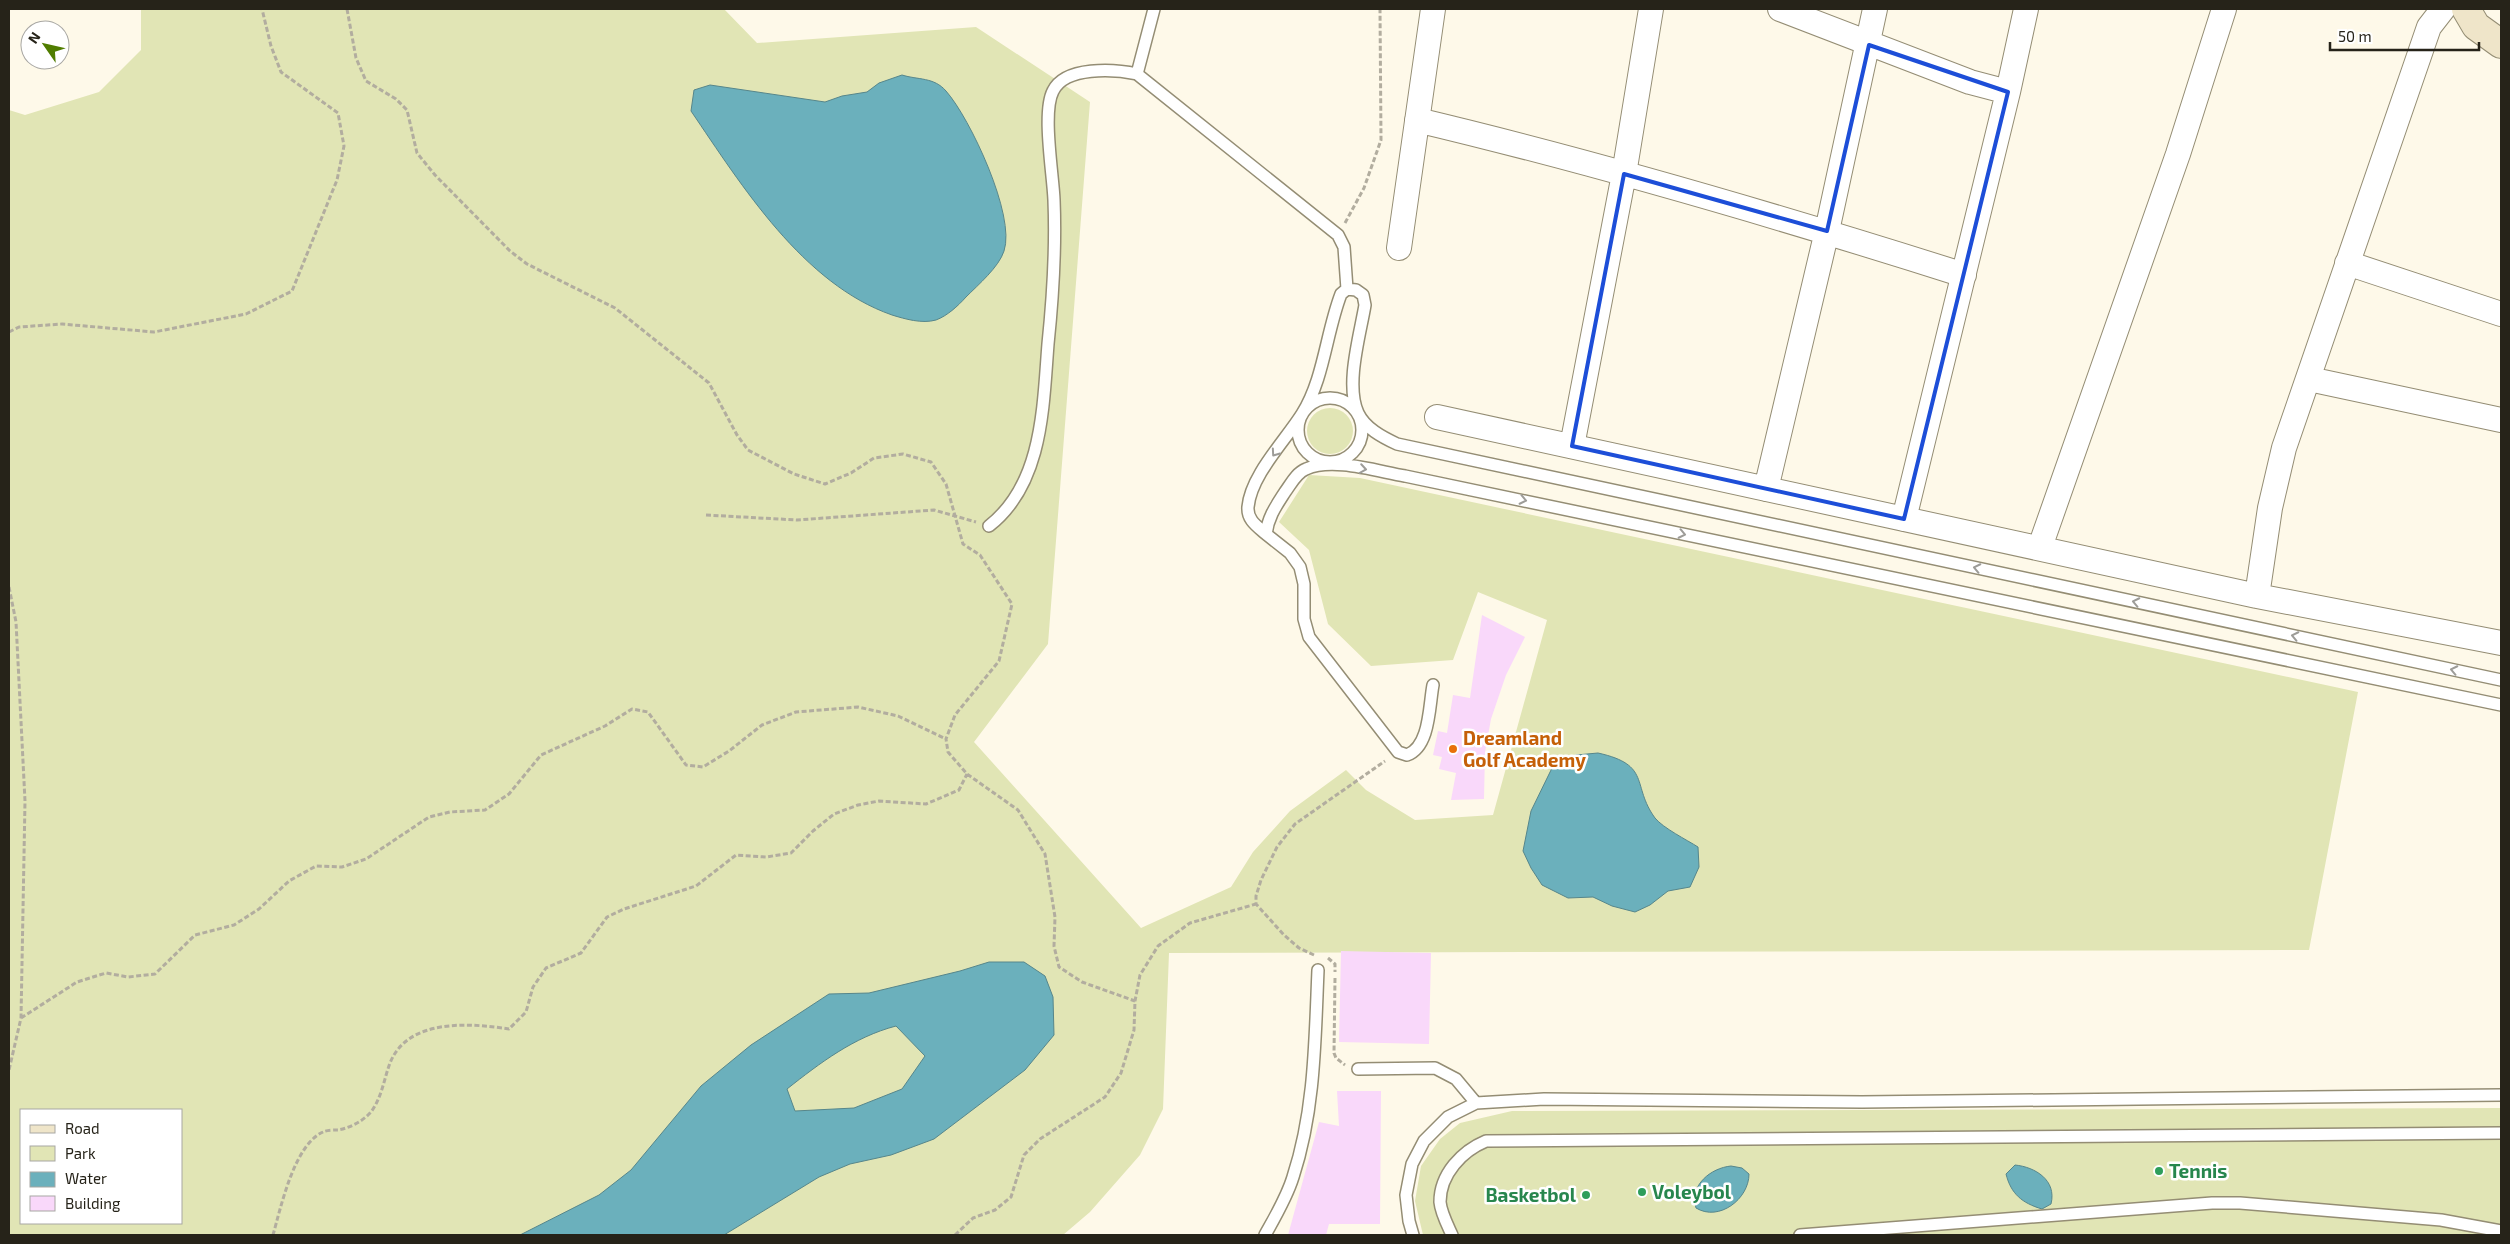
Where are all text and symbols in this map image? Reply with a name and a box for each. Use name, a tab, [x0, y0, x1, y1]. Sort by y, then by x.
north arrow	[20, 20, 70, 70]
scale bar	[2330, 20, 2479, 52]
text: 50 m	[2338, 27, 2372, 45]
text: N	[24, 29, 44, 46]
one-way arrow	[1272, 447, 1281, 457]
one-way arrow	[1359, 463, 1368, 473]
one-way arrow	[1518, 495, 1527, 505]
one-way arrow	[1677, 528, 1686, 538]
one-way arrow	[1972, 564, 1981, 574]
one-way arrow	[2131, 597, 2140, 608]
one-way arrow	[2290, 631, 2299, 642]
one-way arrow	[2449, 665, 2458, 676]
place label: Dreamland Golf Academy	[1463, 726, 1586, 772]
marker: Dreamland Golf Academy	[1447, 743, 1459, 755]
legend	[20, 1109, 182, 1224]
text: Road	[65, 1119, 100, 1137]
text: Park	[65, 1144, 96, 1162]
place label: Tennis	[2169, 1159, 2227, 1182]
marker: Tennis	[2153, 1165, 2165, 1177]
text: Water	[65, 1169, 107, 1187]
place label: Voleybol	[1652, 1180, 1732, 1204]
place label: Basketbol	[1485, 1183, 1577, 1206]
marker: Voleybol	[1636, 1186, 1648, 1198]
marker: Basketbol	[1580, 1189, 1592, 1201]
text: Building	[65, 1194, 121, 1212]

